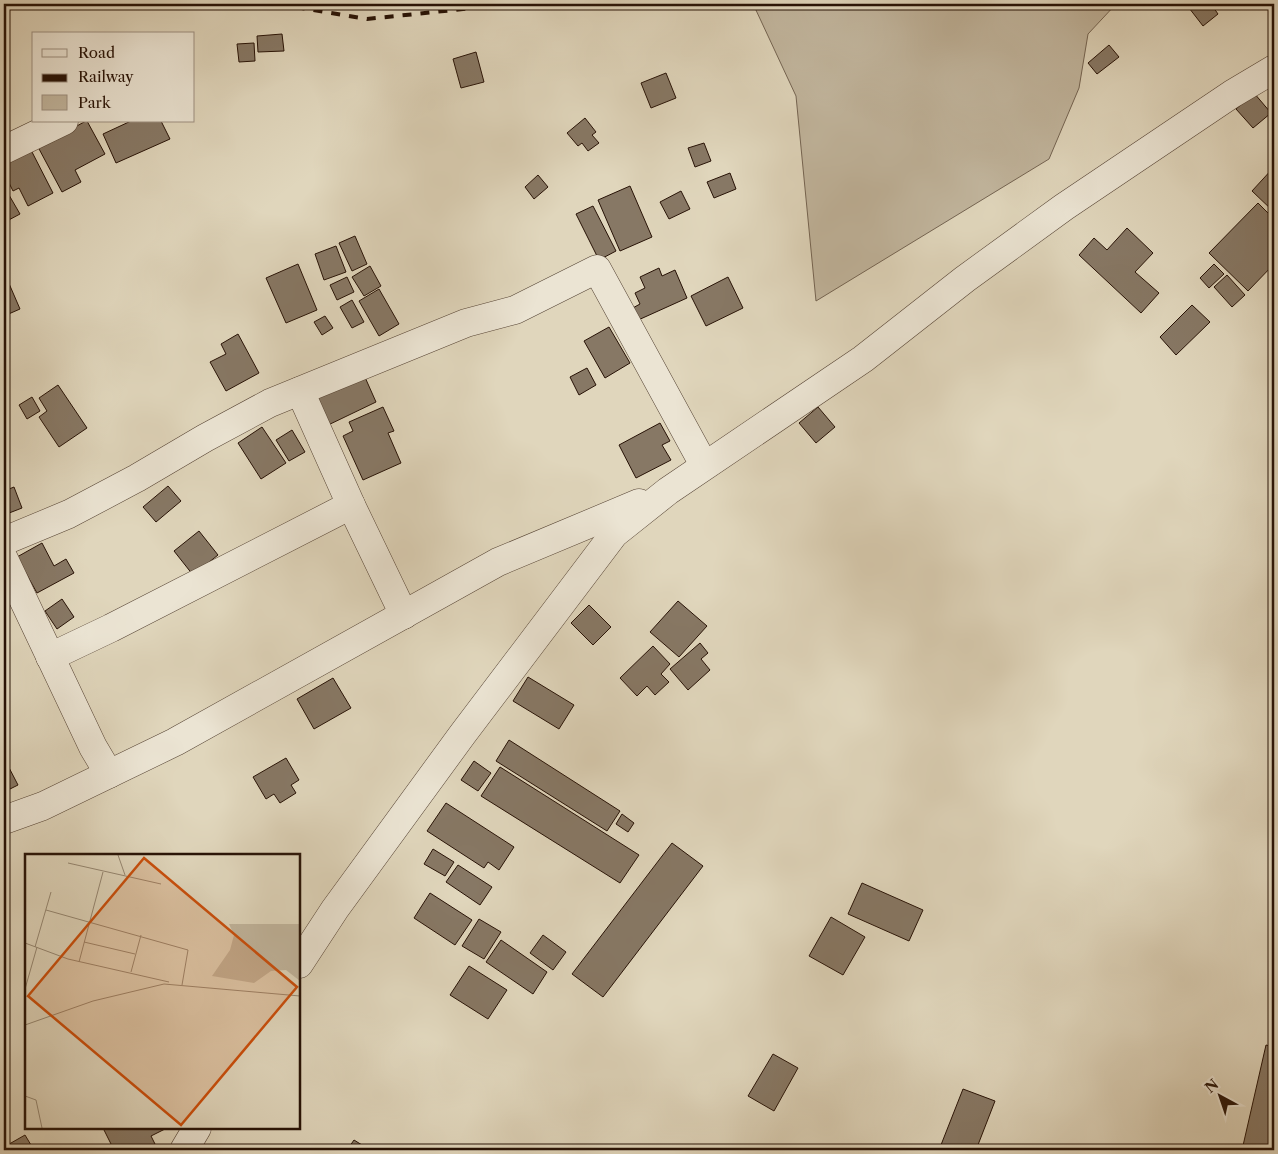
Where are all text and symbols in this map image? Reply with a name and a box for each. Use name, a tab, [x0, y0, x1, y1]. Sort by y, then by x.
legend	[32, 32, 195, 122]
text: Road	[78, 43, 115, 62]
text: Railway	[78, 67, 134, 86]
text: Park	[78, 93, 112, 112]
inset map	[25, 854, 300, 1129]
north arrow	[1196, 1072, 1246, 1122]
text: N	[1201, 1075, 1222, 1097]

